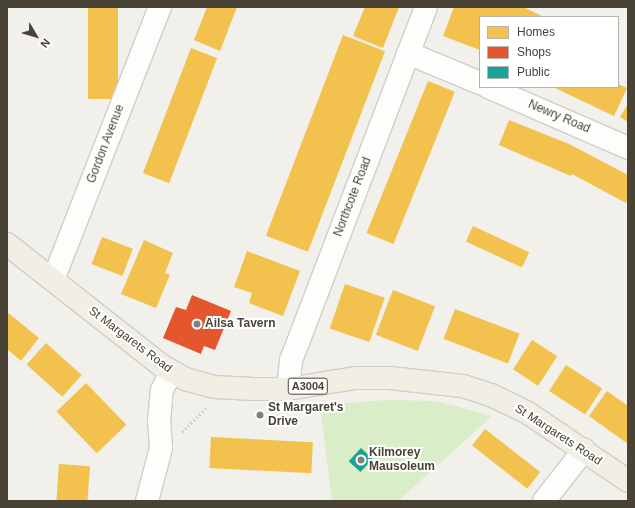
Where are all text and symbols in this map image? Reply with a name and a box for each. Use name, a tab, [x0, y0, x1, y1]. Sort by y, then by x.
north arrow	[16, 16, 56, 56]
legend	[479, 16, 619, 88]
text: Homes	[517, 25, 555, 39]
text: N	[38, 37, 53, 50]
text: Shops	[517, 45, 551, 59]
text: Public	[517, 65, 550, 79]
street label: Newry Road	[526, 97, 592, 137]
street label: Gordon Avenue	[84, 102, 128, 186]
street label: Northcote Road	[331, 155, 375, 239]
street label: St Margarets Road	[85, 304, 175, 376]
place label: Ailsa Tavern	[205, 317, 275, 331]
marker: Ailsa Tavern	[192, 319, 202, 329]
road number: A3004	[287, 377, 329, 395]
place label: St Margaret's Drive	[268, 401, 344, 429]
street label: St Margarets Road	[512, 402, 604, 468]
marker: St Margaret's Drive	[255, 410, 265, 420]
place label: Kilmorey Mausoleum	[369, 446, 435, 474]
marker: Kilmorey Mausoleum	[356, 455, 366, 465]

